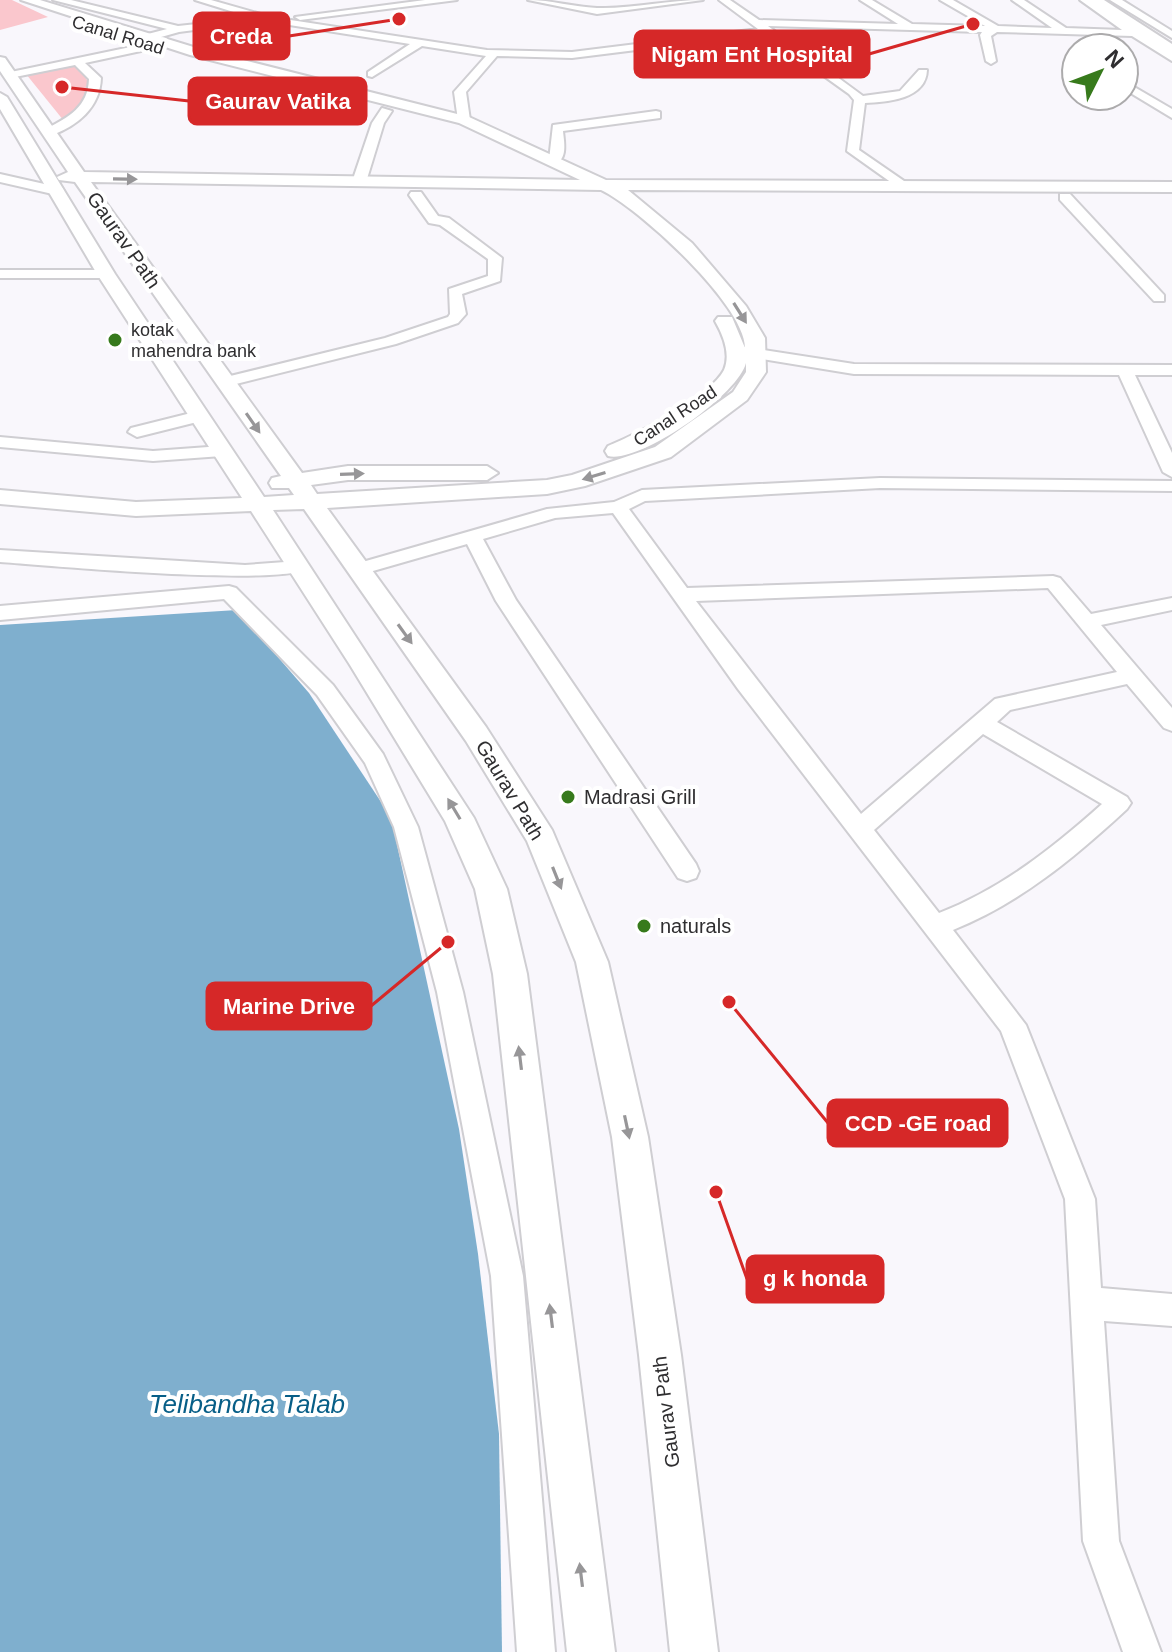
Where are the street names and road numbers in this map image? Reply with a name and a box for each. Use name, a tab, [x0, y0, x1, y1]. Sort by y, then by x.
street label: Canal Road	[70, 12, 166, 58]
street label: Gaurav Path	[83, 188, 165, 292]
street label: Canal Road	[630, 382, 720, 450]
street label: Gaurav Path	[472, 736, 548, 844]
street label: Gaurav Path	[648, 1355, 684, 1469]

